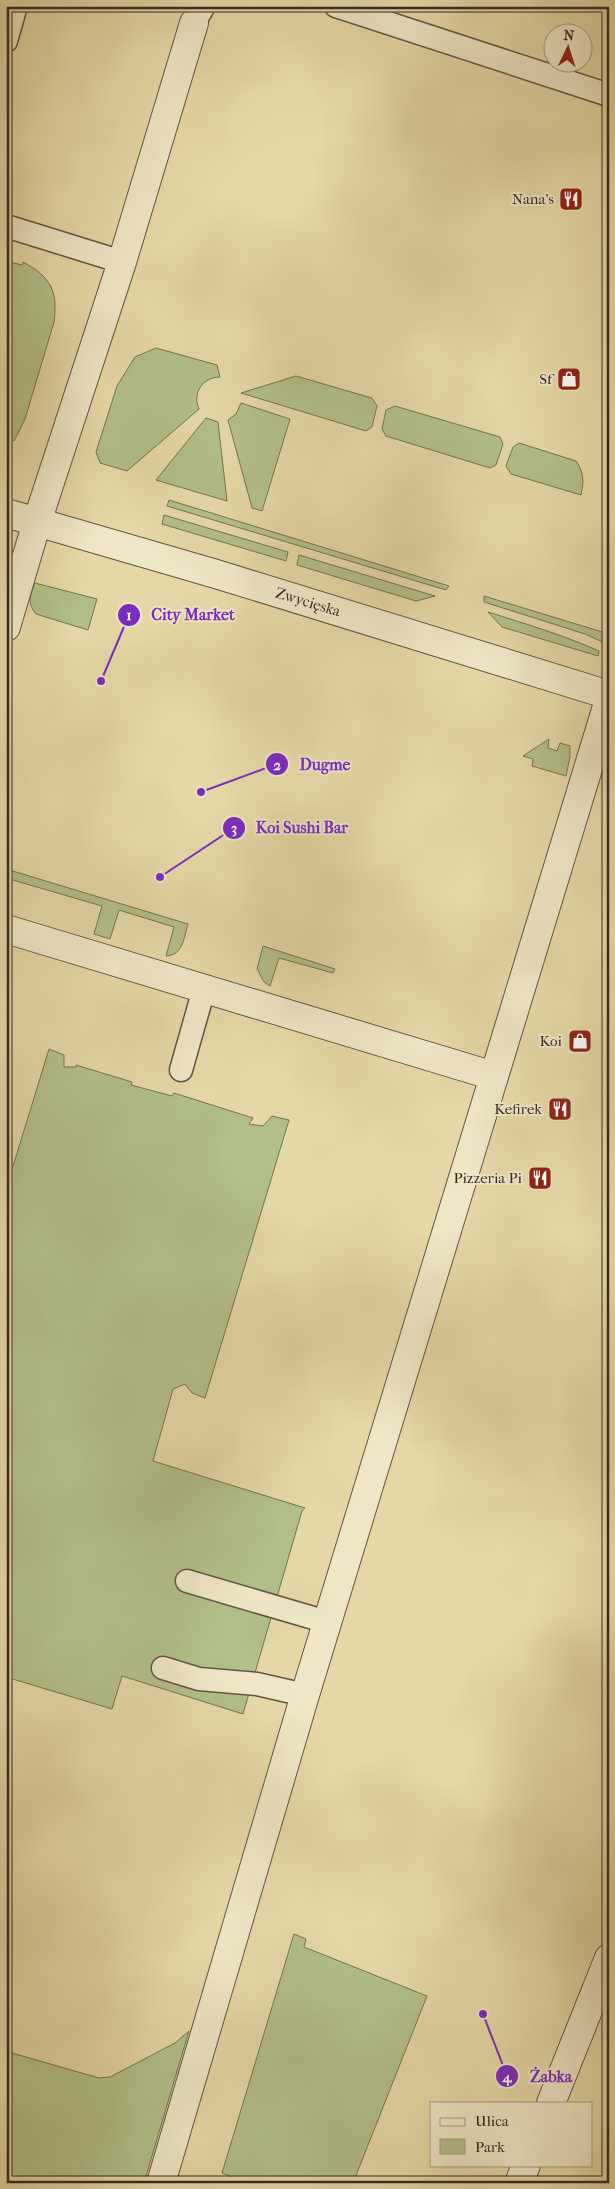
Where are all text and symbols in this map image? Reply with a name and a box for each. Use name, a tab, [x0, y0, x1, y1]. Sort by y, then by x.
north arrow	[542, 22, 592, 72]
text: N	[563, 27, 575, 44]
restaurant icon: Nana's	[558, 186, 584, 212]
place label: Nana's	[512, 190, 554, 208]
shop icon: Sf	[556, 366, 582, 392]
place label: Sf	[539, 370, 555, 388]
street label: Zwycięska	[273, 584, 344, 621]
callout: City Market	[117, 599, 245, 630]
text: City Market	[151, 605, 235, 625]
text: 1	[126, 606, 132, 624]
callout: Dugme	[264, 749, 360, 780]
text: Dugme	[299, 755, 351, 775]
text: 2	[273, 756, 281, 774]
callout: Koi Sushi Bar	[221, 812, 359, 843]
text: Koi Sushi Bar	[256, 818, 349, 837]
text: 3	[231, 819, 237, 837]
shop icon: Koi	[567, 1028, 593, 1054]
place label: Koi	[539, 1032, 563, 1050]
restaurant icon: Kefirek	[547, 1096, 573, 1122]
place label: Kefirek	[494, 1100, 542, 1118]
restaurant icon: Pizzeria Pi	[527, 1165, 553, 1191]
place label: Pizzeria Pi	[453, 1169, 523, 1187]
callout: Żabka	[495, 2061, 582, 2092]
text: Żabka	[530, 2066, 573, 2086]
text: 4	[502, 2068, 513, 2086]
legend	[430, 2102, 592, 2166]
text: Ulica	[475, 2112, 510, 2130]
text: Park	[475, 2138, 505, 2156]

